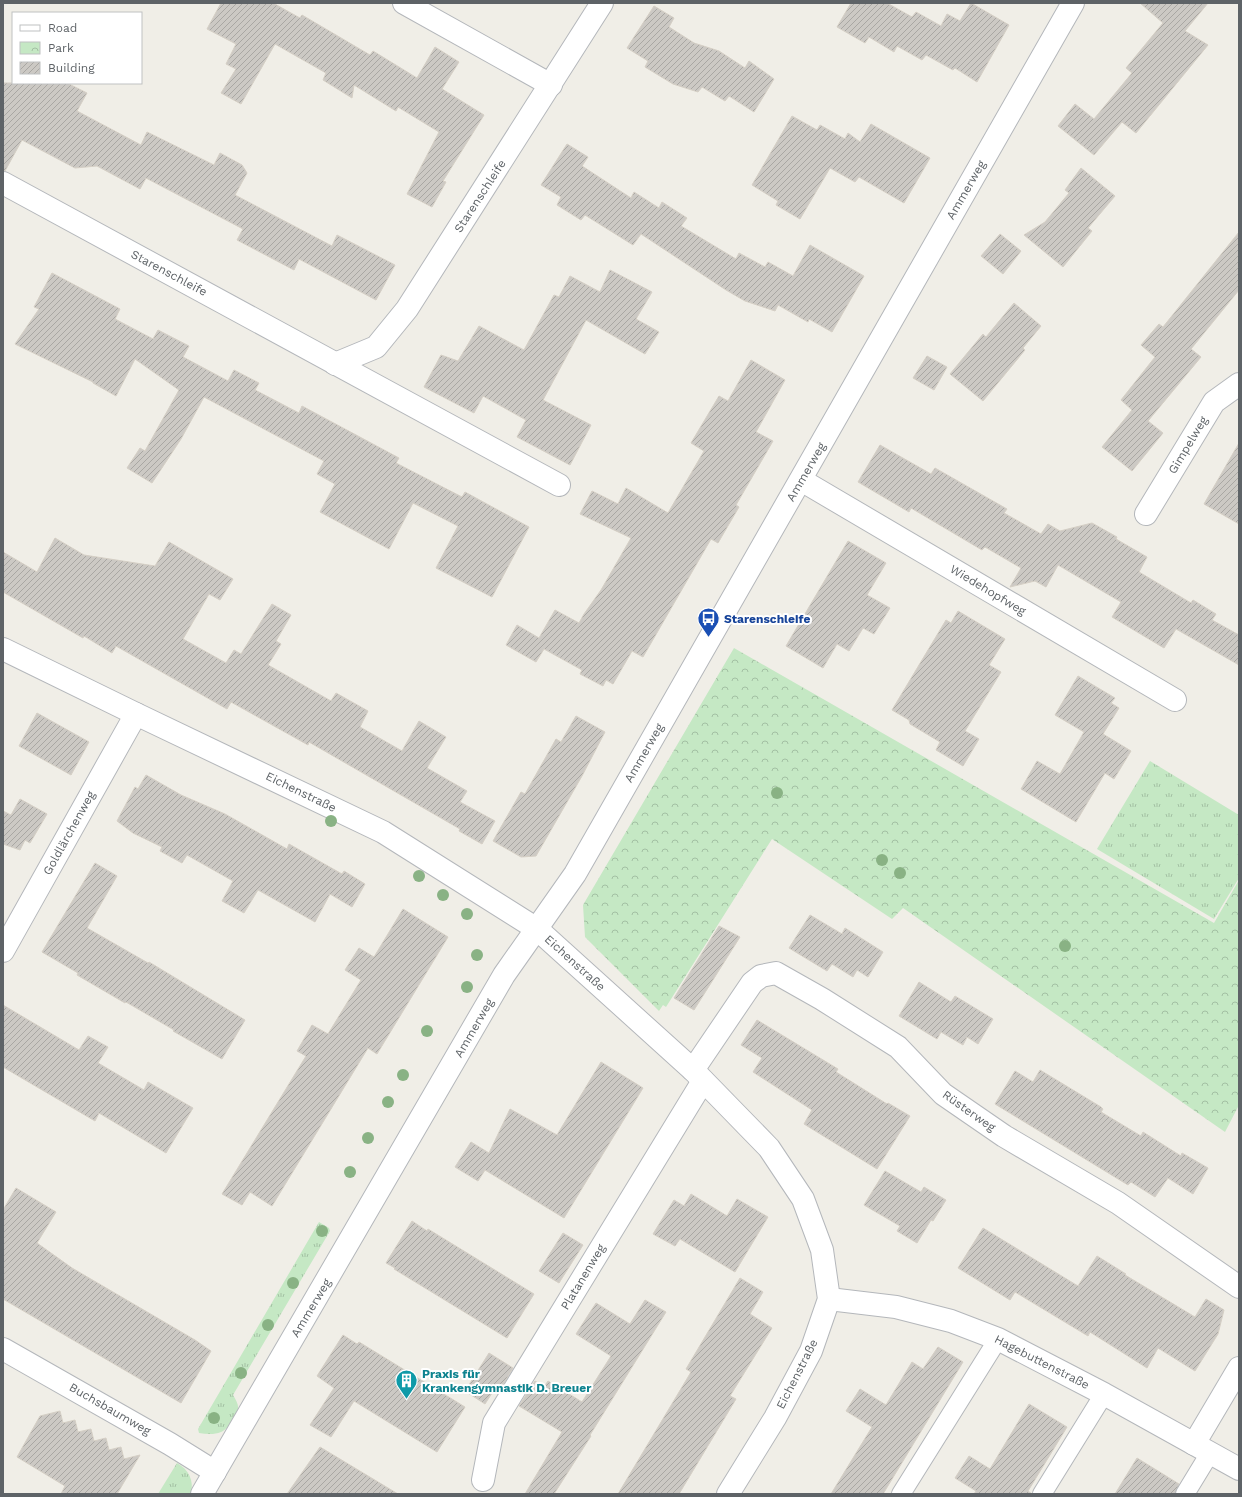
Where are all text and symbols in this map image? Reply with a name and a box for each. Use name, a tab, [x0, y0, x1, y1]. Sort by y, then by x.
legend	[12, 12, 142, 84]
text: Road	[48, 21, 77, 35]
text: Park	[48, 41, 74, 55]
text: Building	[48, 61, 95, 75]
street label: Starenschleife	[451, 157, 509, 235]
street label: Ammerweg	[943, 157, 989, 222]
street label: Starenschleife	[128, 247, 210, 299]
street label: Gimpelweg	[1165, 413, 1211, 476]
street label: Ammerweg	[783, 439, 829, 504]
street label: Wiedehopfweg	[948, 562, 1029, 618]
bus stop icon: Starenschleife	[696, 606, 722, 639]
place label: Starenschleife	[724, 612, 810, 626]
street label: Ammerweg	[621, 720, 667, 785]
street label: Eichenstraße	[264, 769, 339, 815]
street label: Goldlärchenweg	[40, 788, 98, 877]
street label: Eichenstraße	[542, 932, 608, 994]
street label: Ammerweg	[451, 995, 497, 1060]
street label: Rüsterweg	[940, 1088, 999, 1135]
street label: Platanenweg	[558, 1241, 608, 1312]
street label: Ammerweg	[288, 1276, 334, 1340]
street label: Hagebuttenstraße	[992, 1332, 1092, 1392]
street label: Eichenstraße	[773, 1337, 821, 1411]
place label: Praxis für Krankengymnastik D. Breuer	[422, 1367, 592, 1395]
building icon: Praxis für Krankengymnastik D. Breuer	[393, 1368, 419, 1401]
street label: Buchsbaumweg	[67, 1380, 154, 1438]

